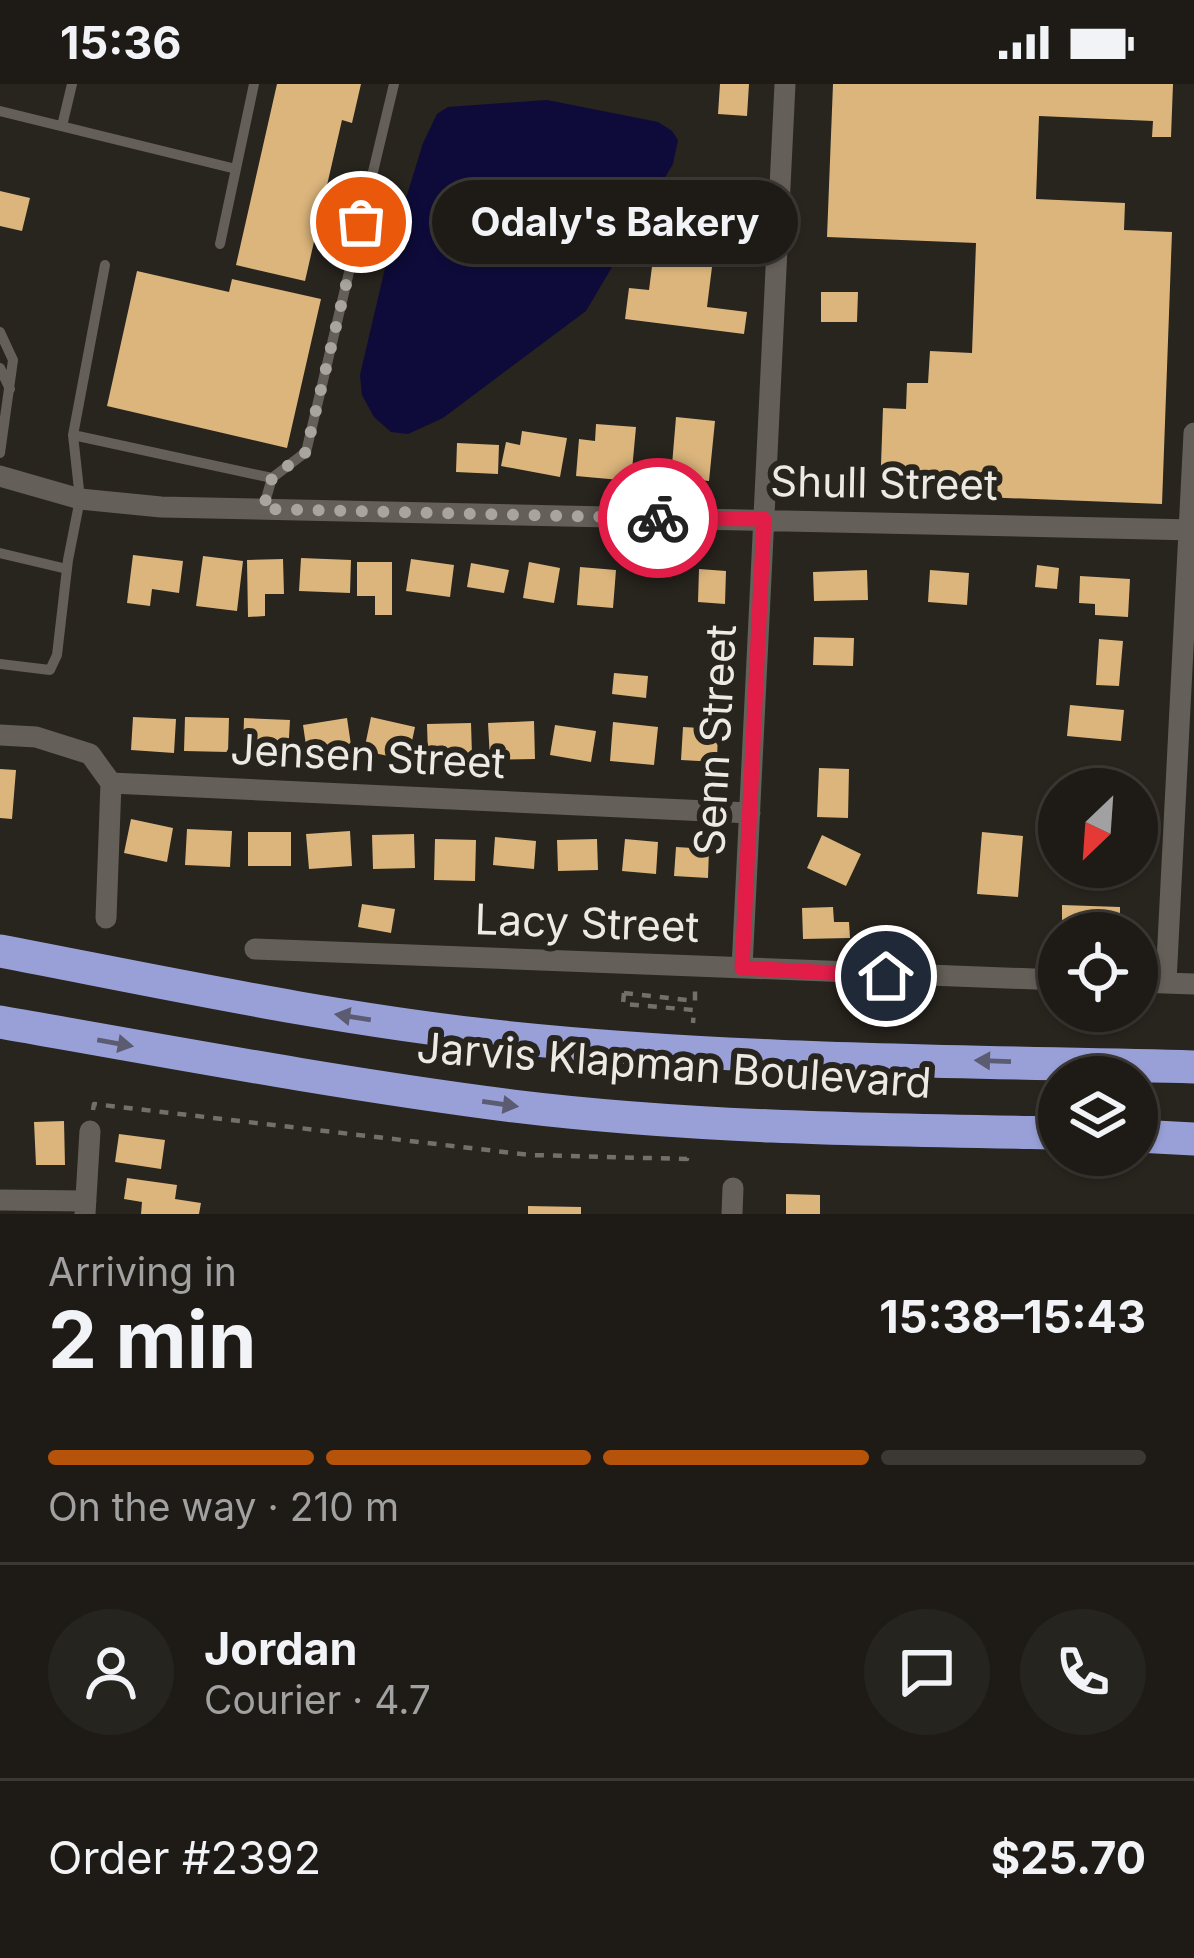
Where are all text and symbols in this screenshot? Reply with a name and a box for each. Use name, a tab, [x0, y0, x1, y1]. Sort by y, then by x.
text: 15:36	[60, 15, 181, 70]
pin	[310, 171, 412, 273]
callout: Odaly's Bakery	[433, 180, 799, 264]
icon: bag	[328, 189, 394, 255]
text: Odaly's Bakery	[470, 198, 760, 245]
street label: Shull Street	[770, 455, 998, 510]
courier	[598, 458, 718, 578]
icon: bike	[625, 485, 691, 551]
street label: Senn Street	[683, 623, 746, 857]
street label: Jensen Street	[229, 723, 507, 788]
north arrow	[1038, 768, 1158, 888]
map controls	[1038, 768, 1158, 1176]
street label: Lacy Street	[474, 893, 700, 952]
button: locate	[1038, 912, 1158, 1032]
pin	[835, 925, 937, 1027]
icon: home	[853, 943, 919, 1009]
one-way arrow	[334, 1007, 371, 1026]
street label: Jarvis Klapman Boulevard	[415, 1021, 933, 1108]
one-way arrow	[97, 1034, 135, 1052]
one-way arrow	[973, 1052, 1011, 1071]
button: layers	[1038, 1056, 1158, 1176]
one-way arrow	[482, 1095, 520, 1114]
text: Arriving in	[48, 1248, 237, 1295]
text: 15:38–15:43	[879, 1289, 1146, 1344]
text: 2 min	[48, 1292, 256, 1387]
text: On the way · 210 m	[48, 1483, 399, 1530]
button: person	[48, 1609, 174, 1735]
button: chat	[864, 1609, 990, 1735]
button: phone	[1020, 1609, 1146, 1735]
text: Jordan	[204, 1621, 358, 1676]
text: Courier · 4.7	[204, 1676, 431, 1723]
text: Order #2392	[48, 1830, 321, 1885]
text: $25.70	[991, 1830, 1146, 1885]

